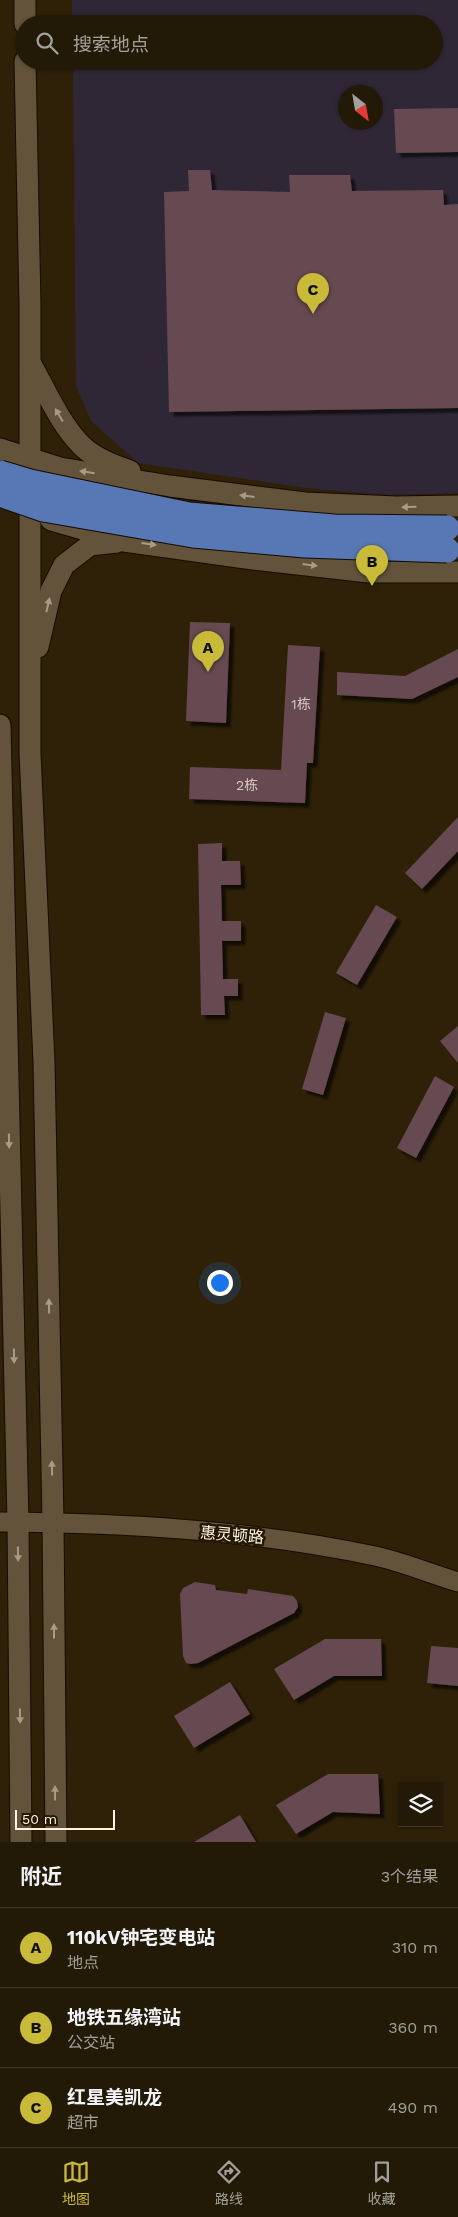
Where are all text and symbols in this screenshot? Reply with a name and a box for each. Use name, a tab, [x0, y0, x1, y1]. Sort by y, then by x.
search box	[15, 15, 443, 70]
icon: search	[33, 29, 61, 57]
text: 搜索地点	[73, 33, 149, 56]
north arrow	[338, 85, 383, 130]
pin: C	[297, 273, 329, 314]
one-way arrow	[55, 408, 64, 421]
one-way arrow	[78, 468, 94, 476]
one-way arrow	[239, 492, 255, 500]
one-way arrow	[401, 503, 417, 511]
one-way arrow	[141, 540, 157, 548]
pin: B	[356, 545, 388, 586]
one-way arrow	[302, 561, 318, 569]
one-way arrow	[44, 597, 52, 612]
pin: A	[192, 631, 224, 672]
house number: 1栋	[291, 696, 311, 712]
house number: 2栋	[236, 777, 258, 793]
one-way arrow	[5, 1134, 13, 1150]
your location	[207, 1270, 233, 1296]
one-way arrow	[45, 1298, 53, 1314]
one-way arrow	[10, 1349, 18, 1365]
one-way arrow	[48, 1460, 56, 1476]
street label: 惠灵顿路	[199, 1523, 265, 1547]
one-way arrow	[14, 1546, 22, 1562]
one-way arrow	[50, 1623, 58, 1639]
one-way arrow	[16, 1708, 24, 1724]
map controls	[398, 1782, 443, 1827]
button: layers	[398, 1782, 443, 1827]
one-way arrow	[51, 1785, 59, 1801]
scale bar	[15, 1807, 115, 1830]
text: 50 m	[22, 1811, 57, 1827]
text: 附近	[20, 1864, 62, 1889]
text: 3个结果	[381, 1867, 438, 1886]
text: 110kV钟宅变电站	[67, 1926, 215, 1949]
text: A	[31, 1938, 41, 1957]
text: 310 m	[392, 1938, 438, 1957]
text: 地点	[67, 1953, 99, 1972]
text: 地铁五缘湾站	[67, 2006, 181, 2029]
text: B	[31, 2018, 41, 2037]
text: 360 m	[388, 2018, 438, 2037]
text: 公交站	[67, 2033, 115, 2052]
text: 红星美凯龙	[67, 2086, 162, 2109]
text: C	[31, 2098, 41, 2117]
text: 490 m	[388, 2098, 438, 2117]
text: 超市	[67, 2113, 99, 2132]
tab: 地图	[62, 2158, 90, 2208]
tab: 路线	[215, 2158, 243, 2208]
tab: 收藏	[368, 2158, 396, 2208]

